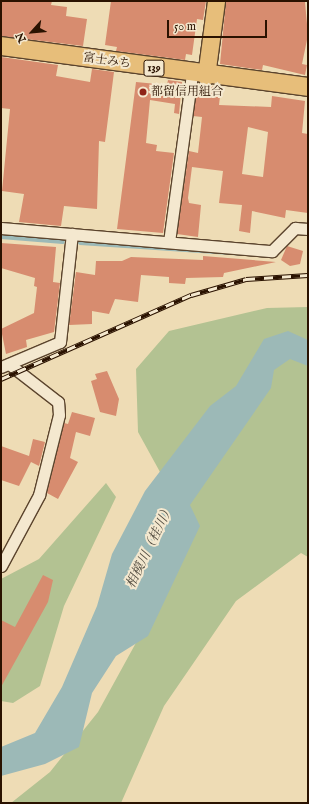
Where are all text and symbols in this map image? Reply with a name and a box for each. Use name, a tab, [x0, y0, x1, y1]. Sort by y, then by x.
north arrow	[12, 12, 52, 52]
scale bar	[169, 12, 269, 38]
text: 50 m	[174, 19, 196, 34]
text: N	[13, 30, 30, 45]
street label: 富士みち	[82, 51, 132, 71]
road number: 139	[143, 59, 165, 77]
place label: 都留信用組合	[151, 85, 223, 99]
marker: 都留信用組合	[138, 87, 148, 97]
water label: 相模川（桂川）	[124, 503, 178, 591]

